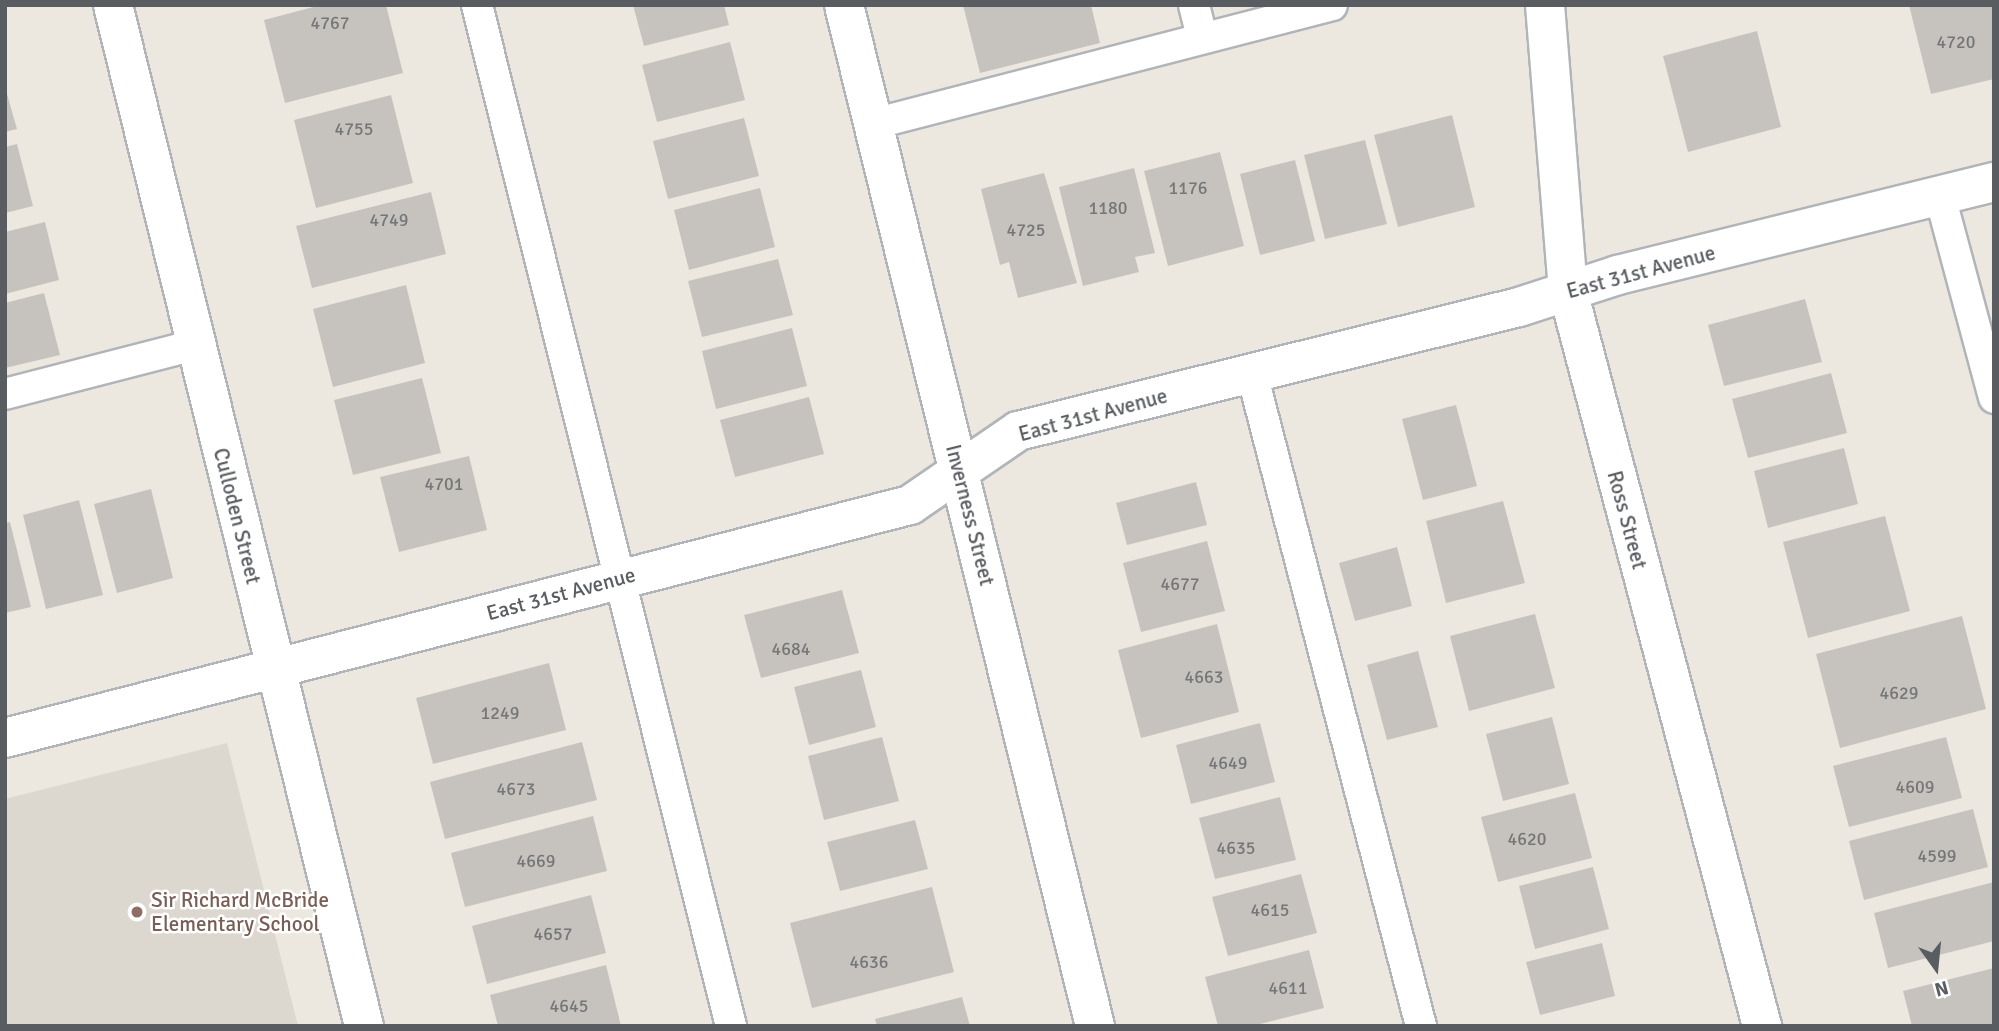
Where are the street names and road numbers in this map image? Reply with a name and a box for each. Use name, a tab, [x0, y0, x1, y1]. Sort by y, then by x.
street label: East 31st Avenue	[1564, 240, 1718, 304]
street label: East 31st Avenue	[1016, 383, 1170, 447]
street label: Inverness Street	[940, 442, 1000, 588]
street label: Culloden Street	[208, 445, 266, 587]
street label: Ross Street	[1602, 468, 1652, 572]
street label: East 31st Avenue	[484, 562, 638, 626]

